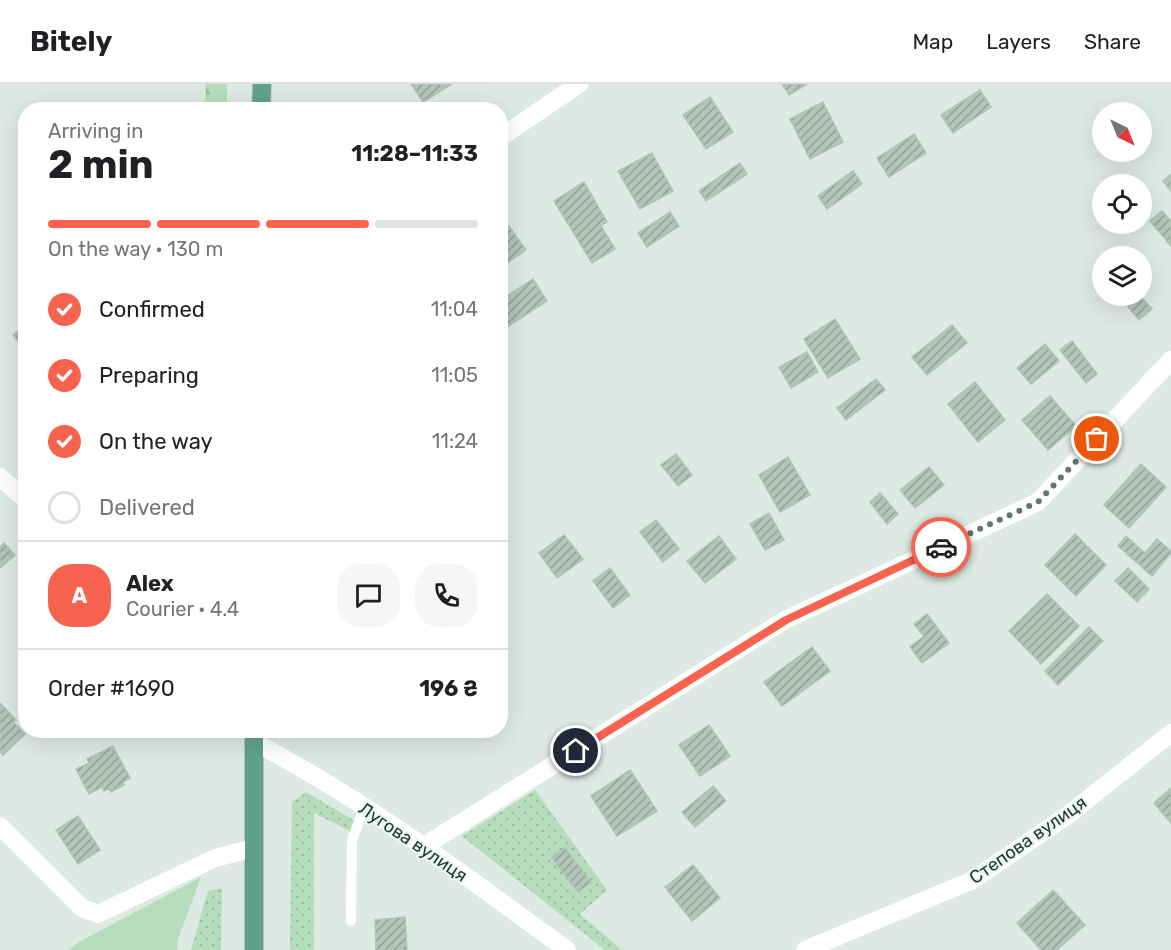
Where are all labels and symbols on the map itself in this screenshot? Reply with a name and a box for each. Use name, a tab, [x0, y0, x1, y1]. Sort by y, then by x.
north arrow	[1092, 102, 1152, 162]
pin	[1071, 413, 1122, 464]
courier	[911, 517, 971, 577]
pin	[550, 725, 601, 776]
street label: Степова вулиця	[965, 791, 1091, 889]
street label: Лугова вулиця	[354, 797, 472, 887]

